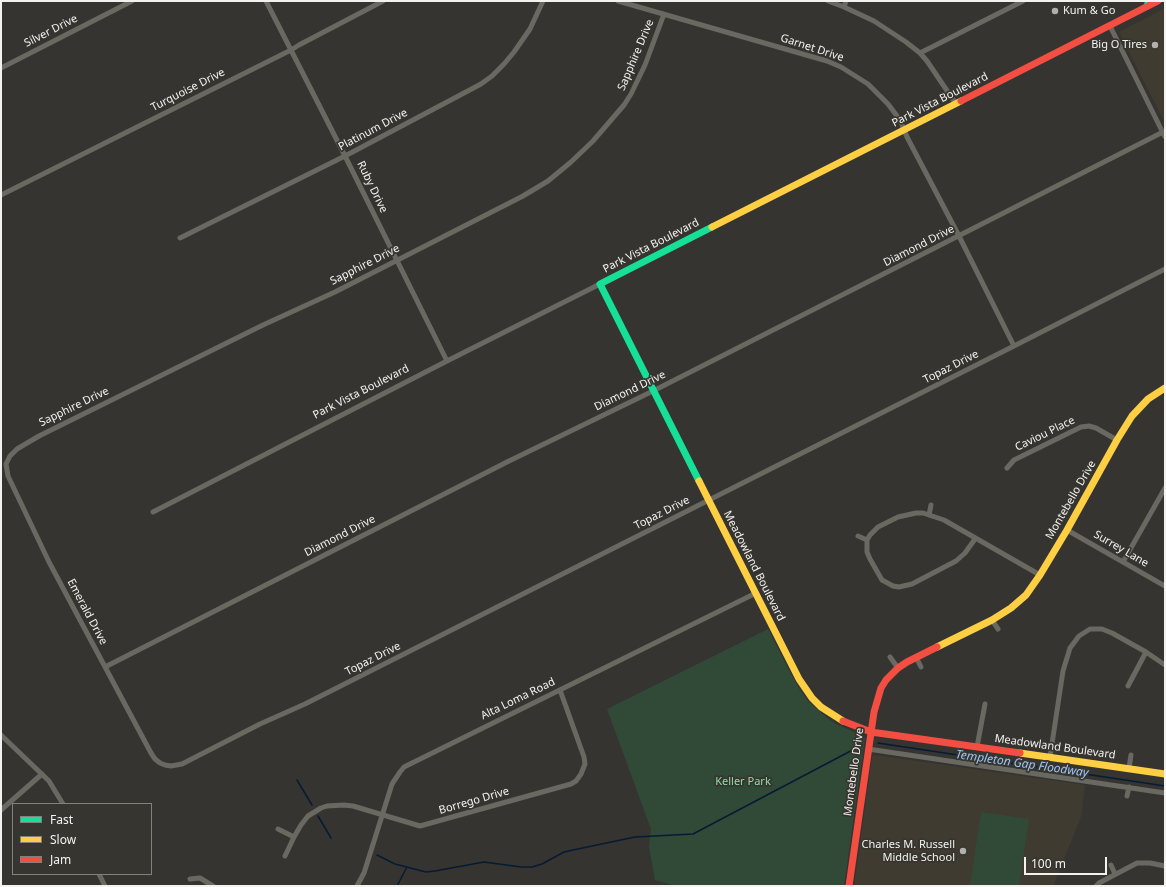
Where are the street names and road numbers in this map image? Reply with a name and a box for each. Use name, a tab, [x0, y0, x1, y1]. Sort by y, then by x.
street label: Silver Drive	[22, 12, 80, 50]
street label: Sapphire Drive	[615, 17, 657, 93]
street label: Garnet Drive	[779, 32, 845, 64]
street label: Turquoise Drive	[149, 66, 227, 114]
street label: Park Vista Boulevard	[890, 70, 990, 130]
street label: Platinum Drive	[336, 106, 410, 154]
street label: Ruby Drive	[354, 159, 390, 215]
street label: Park Vista Boulevard	[601, 216, 701, 276]
street label: Diamond Drive	[881, 223, 957, 269]
street label: Sapphire Drive	[328, 242, 402, 288]
street label: Topaz Drive	[921, 347, 981, 387]
street label: Park Vista Boulevard	[311, 362, 411, 422]
street label: Diamond Drive	[592, 368, 668, 414]
street label: Sapphire Drive	[37, 384, 111, 430]
street label: Caviou Place	[1013, 414, 1077, 454]
street label: Montebello Drive	[1043, 458, 1099, 542]
street label: Topaz Drive	[632, 493, 692, 533]
street label: Meadowland Boulevard	[720, 509, 788, 623]
street label: Diamond Drive	[302, 513, 378, 559]
street label: Surrey Lane	[1091, 528, 1151, 570]
street label: Emerald Drive	[64, 577, 110, 647]
street label: Topaz Drive	[343, 639, 403, 679]
street label: Alta Loma Road	[479, 675, 557, 723]
street label: Montebello Drive	[841, 727, 867, 817]
street label: Meadowland Boulevard	[994, 732, 1116, 762]
street label: Borrego Drive	[437, 785, 511, 817]

